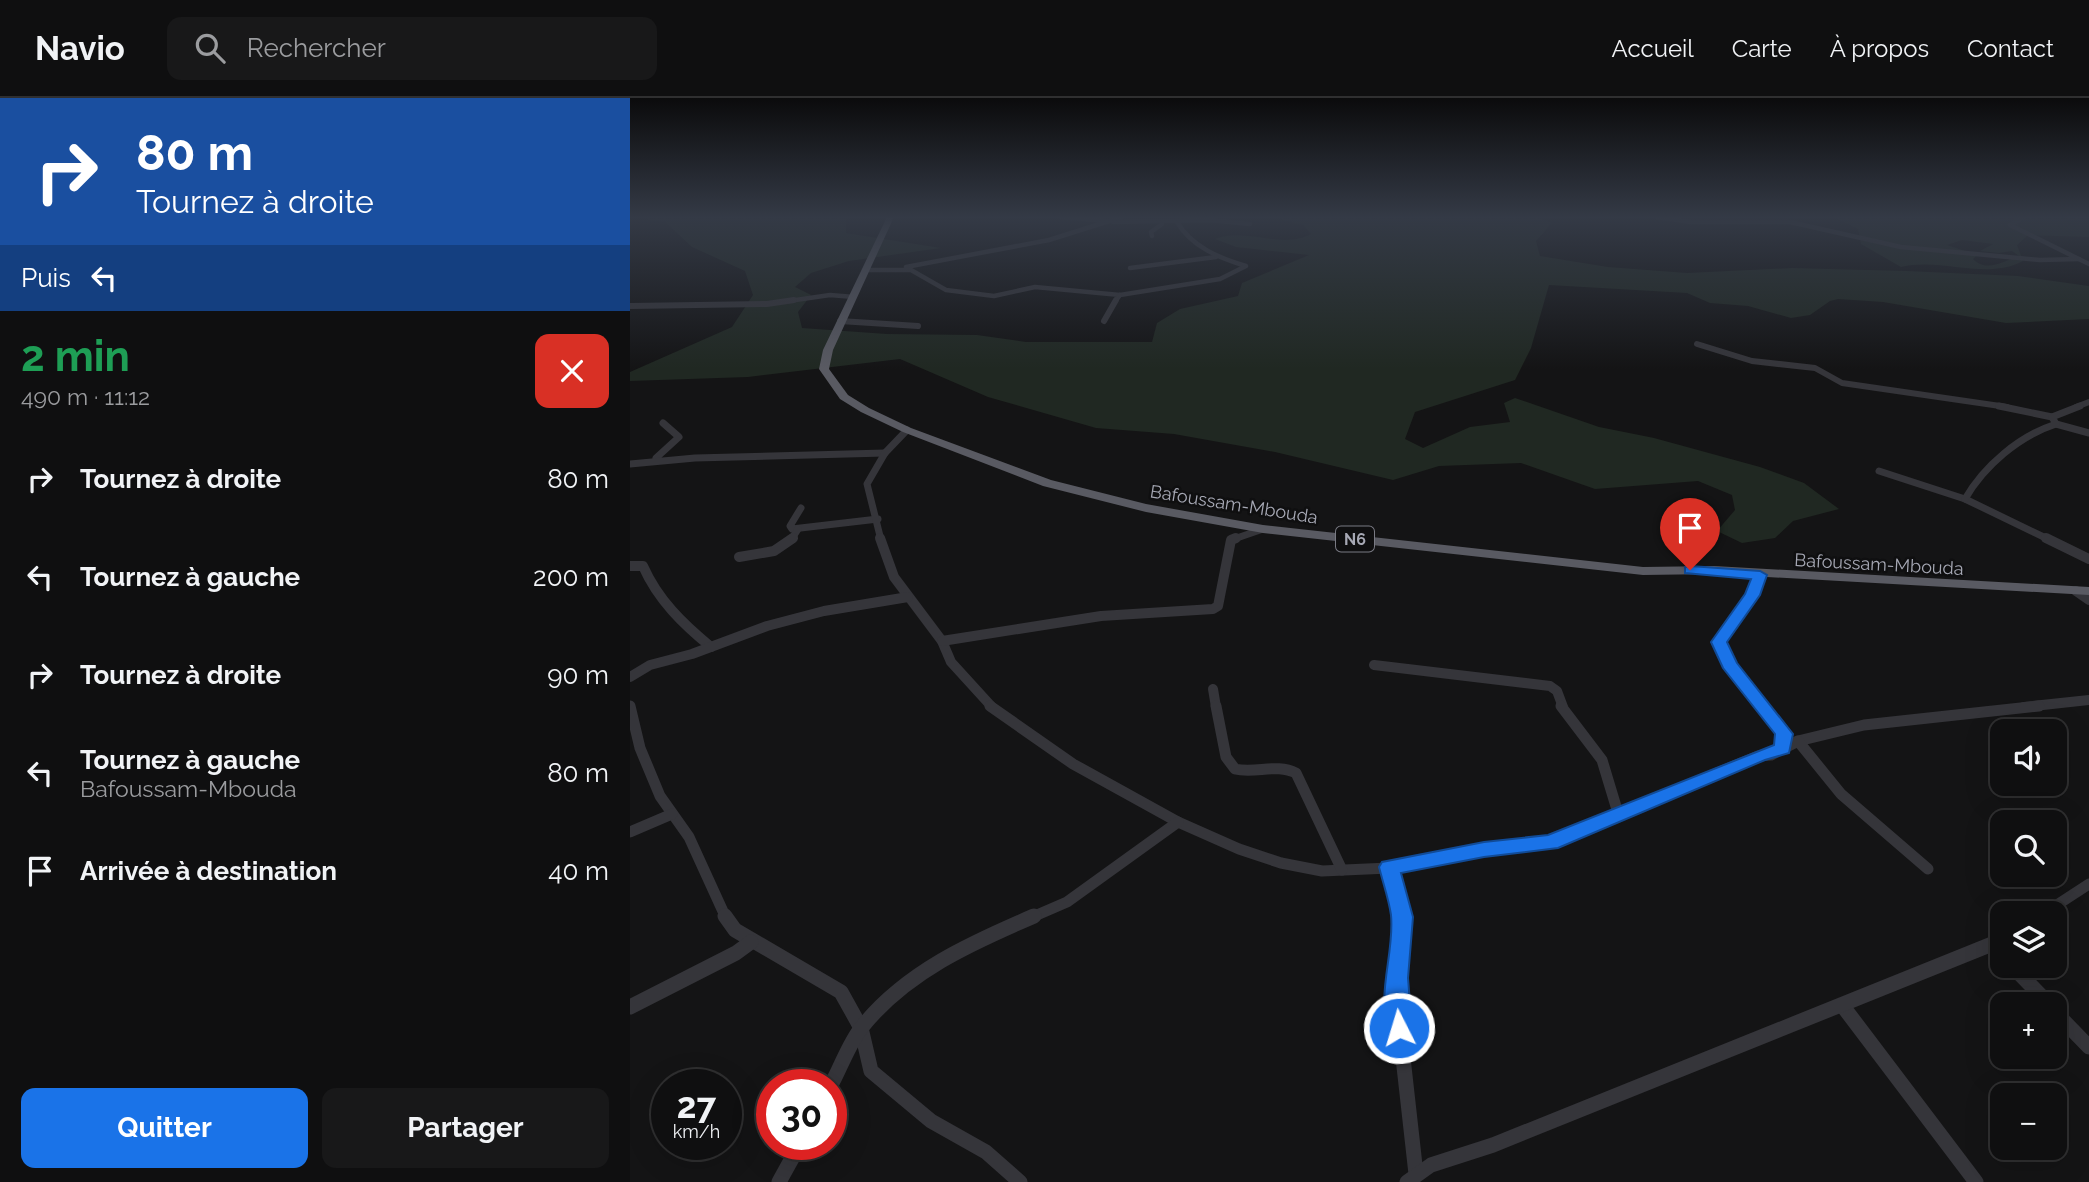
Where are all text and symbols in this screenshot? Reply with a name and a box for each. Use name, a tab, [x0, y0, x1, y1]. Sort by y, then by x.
search box	[167, 17, 657, 80]
text: Navio	[35, 29, 125, 68]
icon: search	[191, 29, 229, 67]
text: Rechercher	[247, 33, 386, 63]
text: Accueil	[1612, 34, 1694, 63]
text: Carte	[1732, 34, 1792, 63]
text: À propos	[1830, 34, 1929, 63]
text: Contact	[1967, 34, 2054, 63]
text: 80 m	[136, 124, 253, 181]
icon: right	[21, 126, 112, 217]
text: Tournez à droite	[136, 183, 374, 220]
icon: left	[85, 259, 123, 297]
text: Puis	[21, 263, 71, 293]
text: 2 min	[21, 332, 130, 381]
button: close	[535, 334, 609, 408]
text: 490 m · 11:12	[21, 383, 150, 410]
icon: right	[21, 460, 59, 498]
text: Tournez à droite	[80, 464, 281, 494]
text: 80 m	[547, 464, 609, 494]
street label: Bafoussam-Mbouda	[1149, 480, 1319, 528]
pin	[1660, 498, 1720, 570]
icon: arrive	[1671, 509, 1709, 547]
road number: N6	[1336, 526, 1374, 552]
street label: Bafoussam-Mbouda	[1794, 549, 1964, 579]
icon: left	[21, 558, 59, 596]
text: Tournez à gauche	[80, 562, 300, 592]
text: 200 m	[533, 562, 609, 592]
icon: right	[21, 656, 59, 694]
text: Tournez à droite	[80, 660, 281, 690]
text: 90 m	[547, 660, 609, 690]
map controls	[1990, 719, 2067, 1160]
button: sound	[1990, 719, 2067, 796]
text: Tournez à gauche	[80, 745, 300, 775]
icon: left	[21, 754, 59, 792]
text: 80 m	[547, 758, 609, 788]
text: Bafoussam-Mbouda	[80, 775, 296, 802]
button: search	[1990, 810, 2067, 887]
icon: arrive	[21, 852, 59, 890]
text: Arrivée à destination	[80, 856, 337, 886]
text: 40 m	[548, 856, 609, 886]
button: layers	[1990, 901, 2067, 978]
position arrow	[1362, 991, 1436, 1065]
button: +	[1990, 992, 2067, 1069]
speed limit sign: 30	[756, 1069, 847, 1160]
button: −	[1990, 1083, 2067, 1160]
text: 27	[677, 1085, 716, 1126]
button: Quitter	[21, 1088, 308, 1168]
button: Partager	[322, 1088, 609, 1168]
text: km/h	[673, 1121, 720, 1142]

